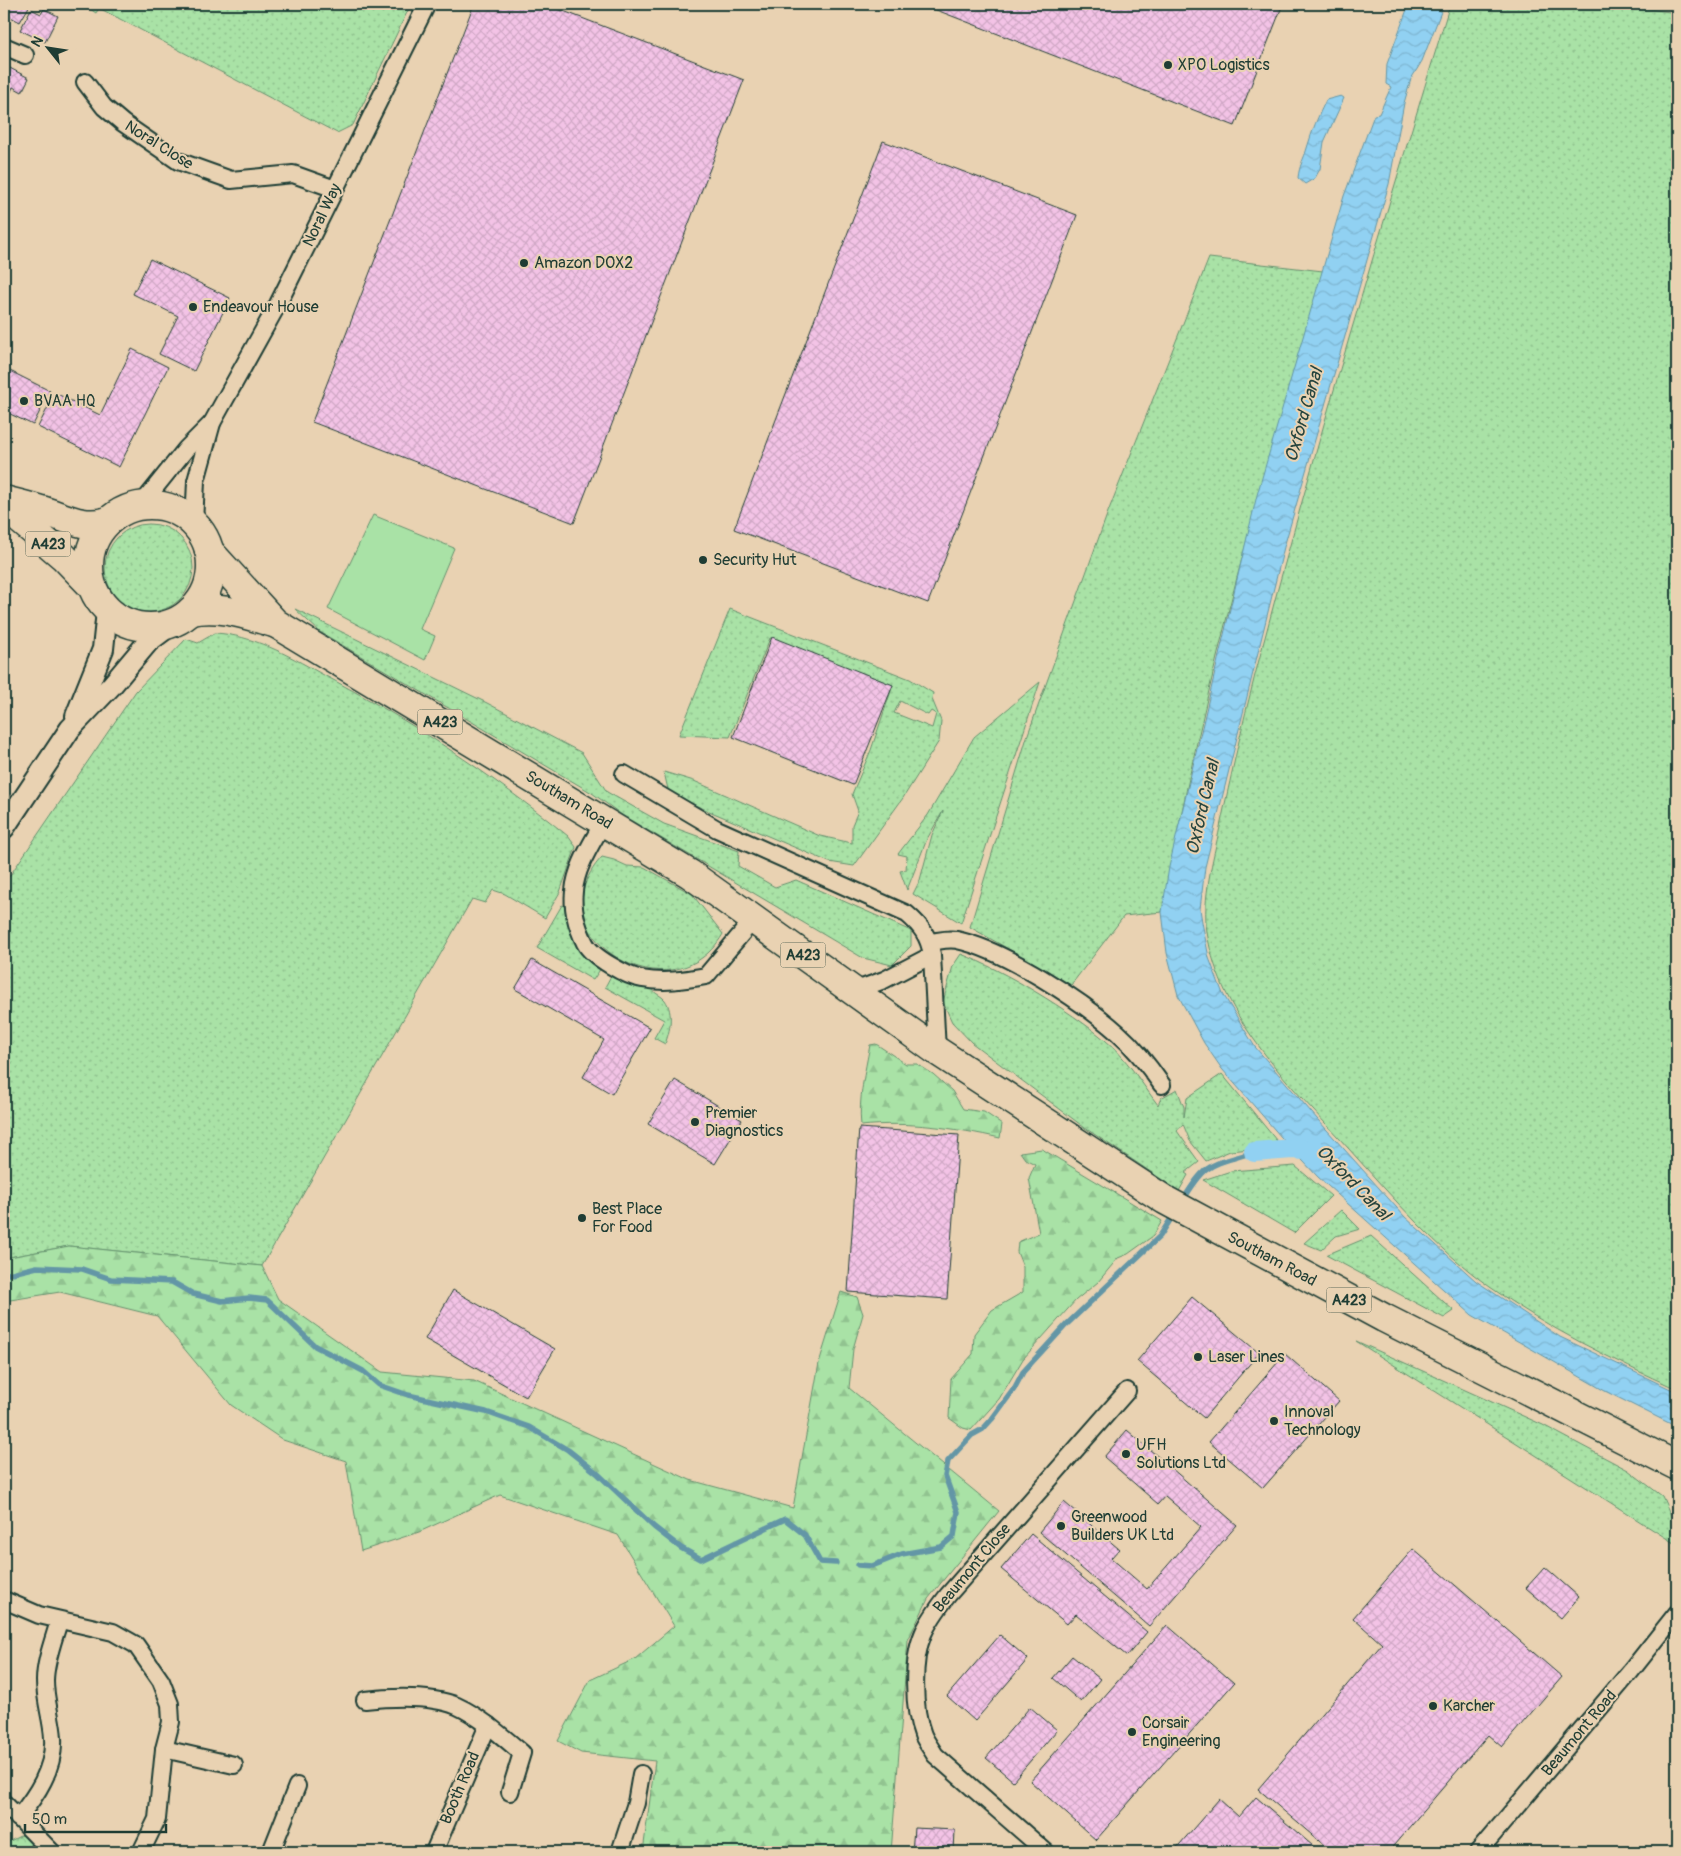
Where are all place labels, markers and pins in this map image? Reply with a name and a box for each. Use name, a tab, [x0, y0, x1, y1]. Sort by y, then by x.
place label: XPO Logistics	[1178, 55, 1270, 75]
marker: XPO Logistics	[1162, 59, 1174, 71]
place label: Amazon DOX2	[534, 253, 633, 273]
marker: Amazon DOX2	[518, 257, 530, 269]
place label: Endeavour House	[203, 297, 319, 317]
marker: Endeavour House	[187, 301, 199, 313]
place label: BVAA HQ	[34, 391, 96, 411]
marker: BVAA HQ	[18, 395, 30, 407]
place label: Security Hut	[713, 550, 797, 570]
marker: Security Hut	[697, 554, 709, 566]
place label: Premier Diagnostics	[705, 1103, 783, 1141]
marker: Premier Diagnostics	[689, 1116, 701, 1128]
place label: Best Place For Food	[592, 1199, 662, 1237]
marker: Best Place For Food	[576, 1212, 588, 1224]
place label: Laser Lines	[1208, 1347, 1285, 1367]
marker: Laser Lines	[1192, 1351, 1204, 1363]
place label: Innoval Technology	[1284, 1402, 1361, 1440]
marker: Innoval Technology	[1268, 1415, 1280, 1427]
place label: UFH Solutions Ltd	[1136, 1435, 1226, 1473]
marker: UFH Solutions Ltd	[1120, 1448, 1132, 1460]
place label: Greenwood Builders UK Ltd	[1071, 1507, 1174, 1545]
marker: Greenwood Builders UK Ltd	[1055, 1520, 1067, 1532]
place label: Karcher	[1443, 1696, 1495, 1716]
marker: Karcher	[1427, 1700, 1439, 1712]
place label: Corsair Engineering	[1142, 1713, 1220, 1751]
marker: Corsair Engineering	[1126, 1726, 1138, 1738]

